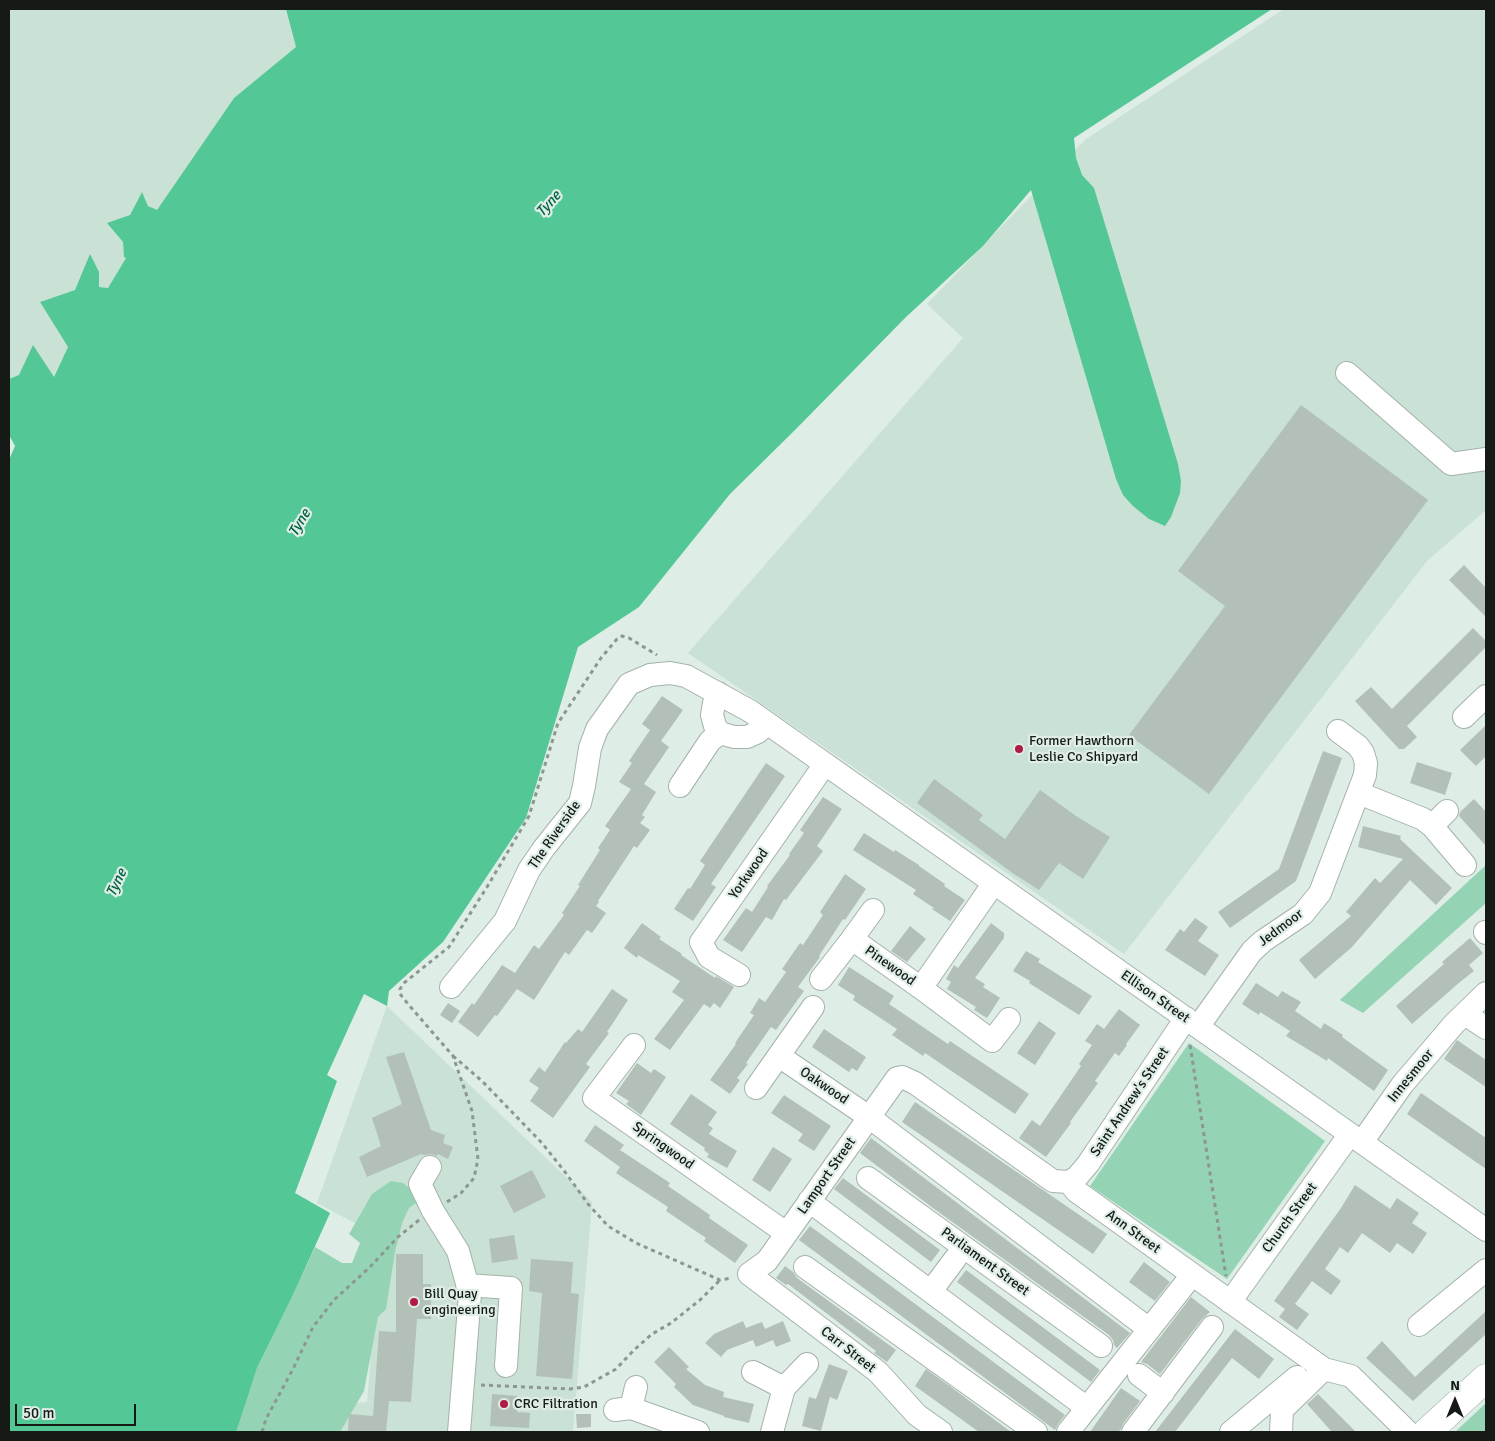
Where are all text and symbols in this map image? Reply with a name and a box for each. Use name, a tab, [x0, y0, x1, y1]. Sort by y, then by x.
water label: Tyne	[533, 187, 565, 221]
water label: Tyne	[285, 506, 315, 540]
place label: Former Hawthorn Leslie Co Shipyard	[1029, 733, 1138, 766]
marker: Former Hawthorn Leslie Co Shipyard	[1013, 743, 1025, 755]
street label: The Riverside	[525, 798, 585, 872]
street label: Yorkwood	[726, 846, 772, 902]
water label: Tyne	[103, 866, 131, 900]
street label: Jedmoor	[1255, 906, 1307, 950]
street label: Pinewood	[861, 942, 919, 990]
street label: Ellison Street	[1117, 967, 1193, 1027]
street label: Saint Andrew's Street	[1087, 1044, 1173, 1160]
street label: Innesmoor	[1385, 1046, 1437, 1106]
street label: Oakwood	[796, 1064, 852, 1108]
street label: Springwood	[629, 1119, 697, 1173]
street label: Lamport Street	[794, 1134, 860, 1218]
street label: Church Street	[1259, 1180, 1321, 1256]
street label: Ann Street	[1102, 1207, 1164, 1257]
street label: Parliament Street	[938, 1224, 1032, 1300]
place label: Bill Quay engineering	[424, 1286, 496, 1318]
marker: Bill Quay engineering	[408, 1296, 420, 1308]
street label: Carr Street	[817, 1323, 879, 1377]
north arrow	[1430, 1376, 1480, 1426]
text: N	[1450, 1377, 1460, 1394]
scale bar	[18, 1394, 139, 1426]
place label: CRC Filtration	[514, 1396, 598, 1412]
marker: CRC Filtration	[498, 1398, 510, 1410]
text: 50 m	[23, 1404, 54, 1422]

